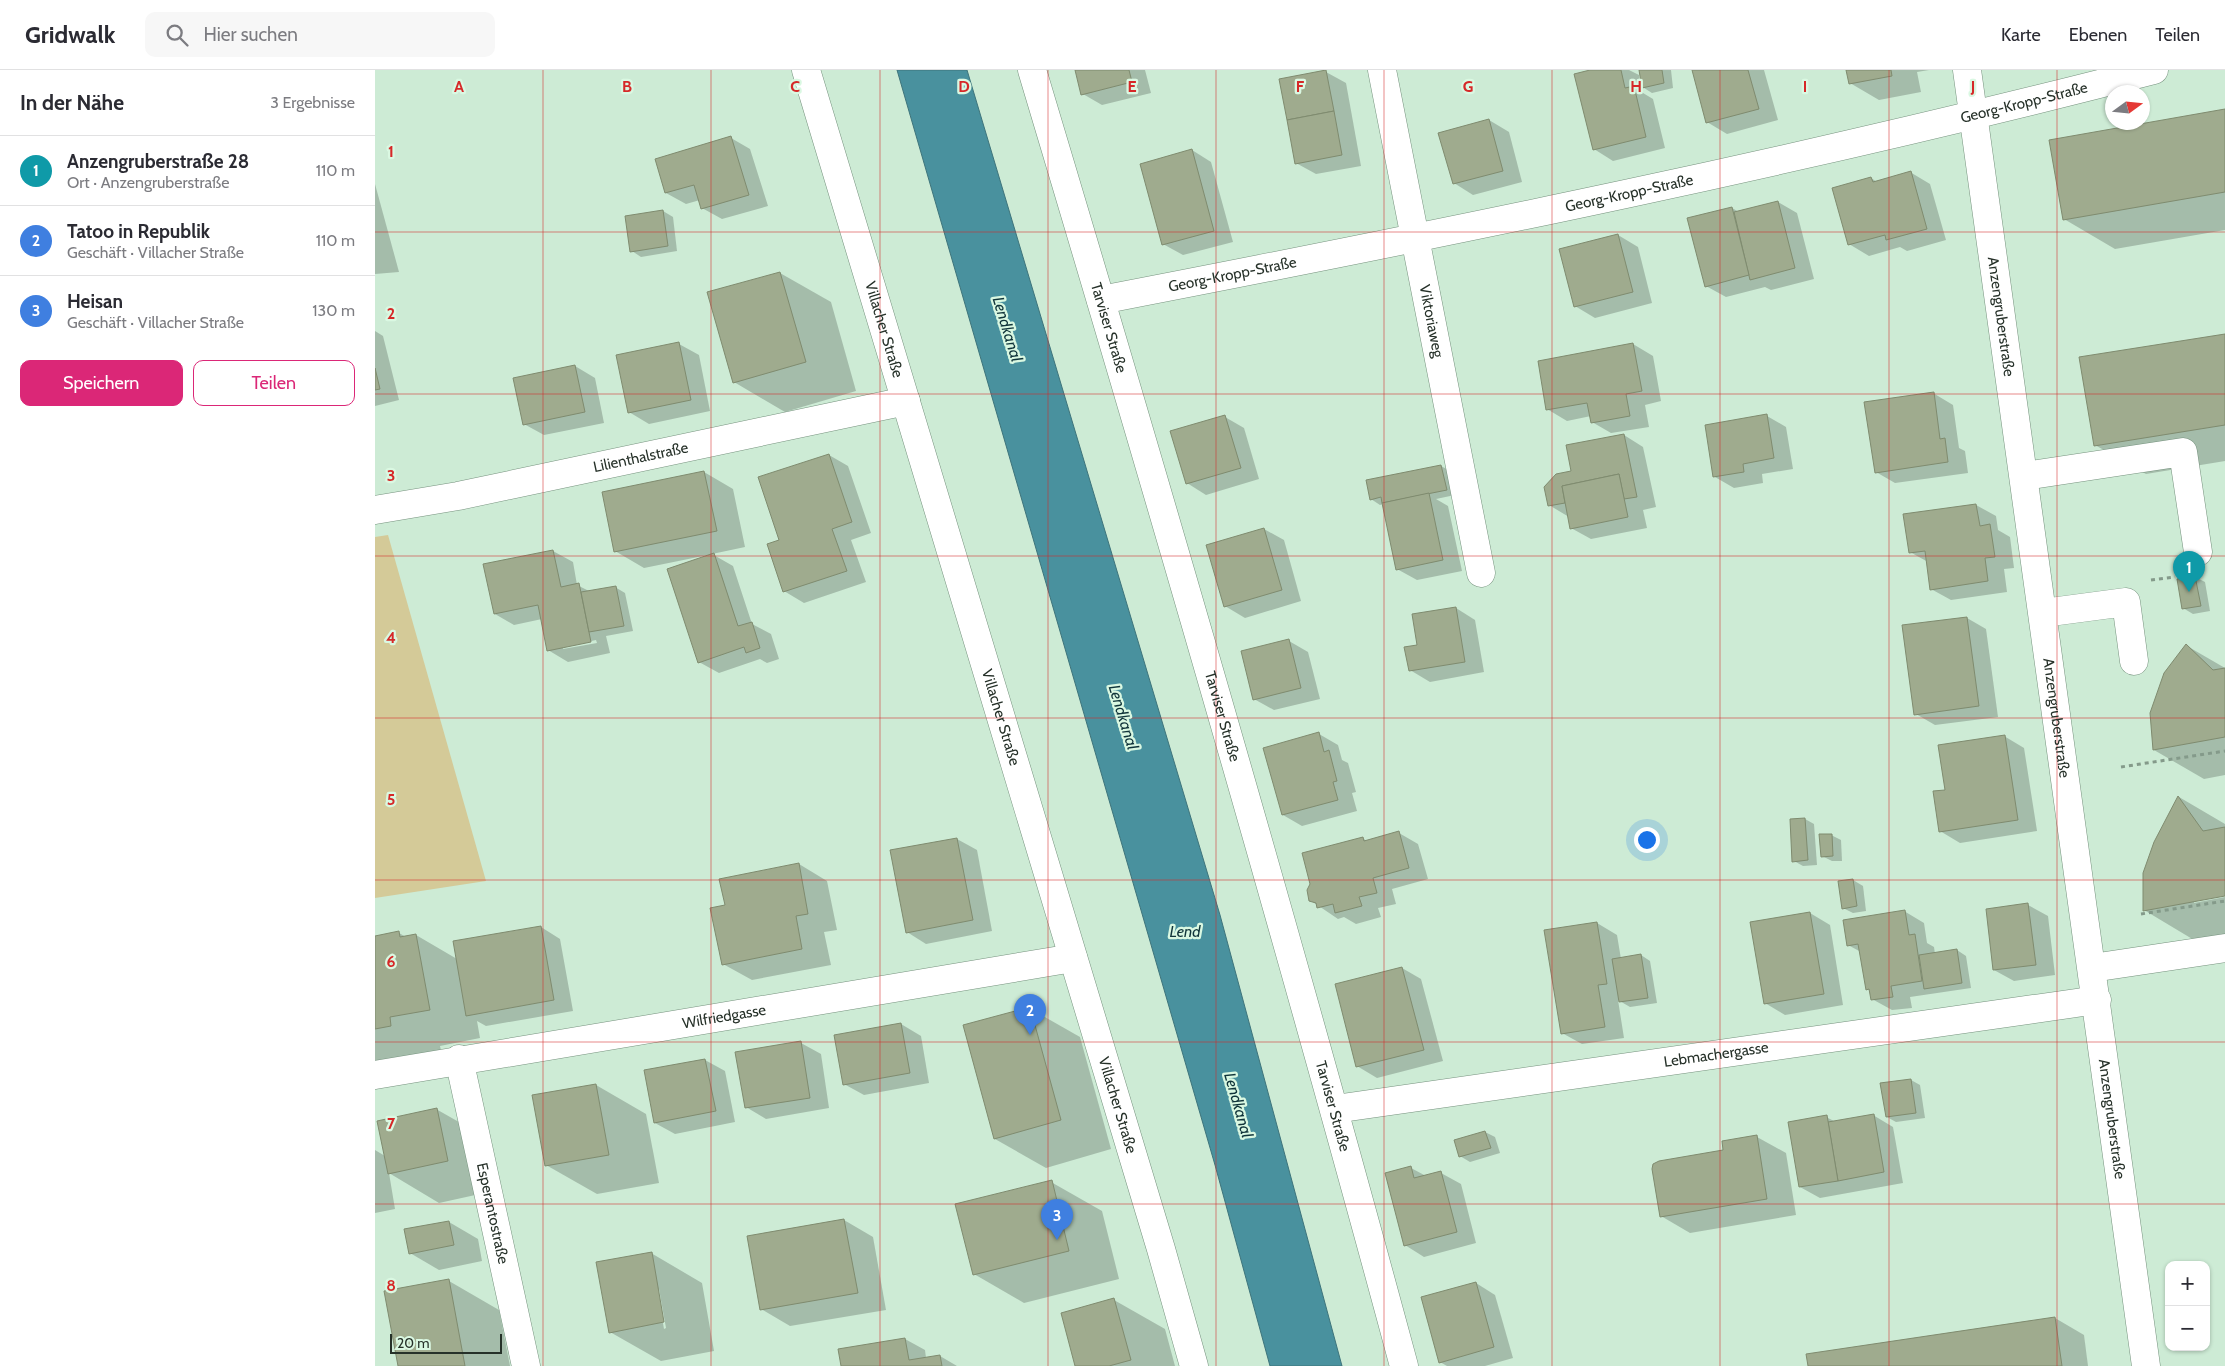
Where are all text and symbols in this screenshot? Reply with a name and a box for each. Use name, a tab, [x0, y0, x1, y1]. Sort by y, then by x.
search box	[145, 12, 495, 57]
text: Gridwalk	[25, 20, 115, 49]
icon: search	[163, 21, 191, 49]
text: Hier suchen	[203, 23, 298, 46]
text: Karte	[2001, 24, 2041, 46]
text: Ebenen	[2069, 24, 2127, 46]
text: Teilen	[2155, 24, 2200, 46]
text: A	[454, 77, 464, 96]
text: B	[622, 77, 632, 96]
text: C	[790, 77, 800, 96]
text: D	[958, 77, 970, 96]
text: E	[1127, 77, 1137, 96]
text: F	[1296, 77, 1305, 96]
text: G	[1463, 77, 1473, 96]
text: H	[1630, 77, 1642, 96]
text: I	[1803, 77, 1807, 96]
text: J	[1970, 77, 1975, 96]
street label: Georg-Kropp-Straße	[1959, 78, 2090, 127]
north arrow	[2105, 85, 2150, 130]
text: In der Nähe	[20, 90, 124, 115]
text: 3 Ergebnisse	[270, 93, 355, 112]
text: 1	[388, 142, 394, 161]
text: Anzengruberstraße 28	[67, 150, 249, 173]
text: 1	[33, 161, 39, 180]
text: 110 m	[316, 161, 355, 180]
street label: Georg-Kropp-Straße	[1564, 171, 1695, 216]
text: Ort · Anzengruberstraße	[67, 173, 229, 192]
text: Tatoo in Republik	[67, 220, 210, 243]
text: 2	[32, 231, 40, 250]
text: 110 m	[316, 231, 355, 250]
text: Geschäft · Villacher Straße	[67, 243, 244, 262]
street label: Georg-Kropp-Straße	[1167, 253, 1298, 296]
street label: Anzengruberstraße	[1984, 256, 2018, 378]
street label: Villacher Straße	[861, 279, 907, 380]
street label: Tarviser Straße	[1087, 280, 1131, 375]
street label: Viktoriaweg	[1415, 283, 1448, 360]
text: Heisan	[67, 290, 123, 313]
water label: Lendkanal	[989, 294, 1026, 364]
text: 3	[32, 301, 40, 320]
text: 130 m	[312, 301, 355, 320]
text: 2	[387, 304, 395, 323]
text: Geschäft · Villacher Straße	[67, 313, 244, 332]
button: Speichern	[20, 360, 183, 406]
button: Teilen	[193, 360, 355, 406]
street label: Lilienthalstraße	[592, 438, 690, 476]
text: 3	[387, 466, 395, 485]
pin: 1	[2173, 551, 2205, 592]
text: 4	[386, 628, 396, 647]
street label: Anzengruberstraße	[2039, 657, 2074, 779]
street label: Villacher Straße	[978, 667, 1024, 768]
street label: Tarviser Straße	[1201, 669, 1244, 764]
water label: Lendkanal	[1105, 682, 1142, 752]
text: 5	[387, 790, 395, 809]
your location	[1634, 827, 1660, 853]
water label: Lend	[1169, 922, 1201, 941]
text: 6	[387, 952, 396, 971]
pin: 2	[1014, 994, 1046, 1035]
street label: Wilfriedgasse	[681, 1001, 768, 1032]
street label: Lebmachergasse	[1662, 1038, 1770, 1071]
street label: Villacher Straße	[1095, 1055, 1141, 1156]
street label: Anzengruberstraße	[2095, 1058, 2129, 1180]
street label: Tarviser Straße	[1312, 1059, 1354, 1154]
water label: Lendkanal	[1220, 1070, 1257, 1140]
text: 7	[387, 1114, 396, 1133]
street label: Esperantostraße	[473, 1161, 513, 1266]
pin: 3	[1041, 1199, 1073, 1240]
map controls	[2165, 1261, 2210, 1351]
button: +	[2165, 1261, 2210, 1306]
text: 8	[386, 1276, 396, 1295]
button: −	[2165, 1306, 2210, 1351]
scale bar	[390, 1331, 503, 1354]
text: 20 m	[397, 1334, 430, 1352]

